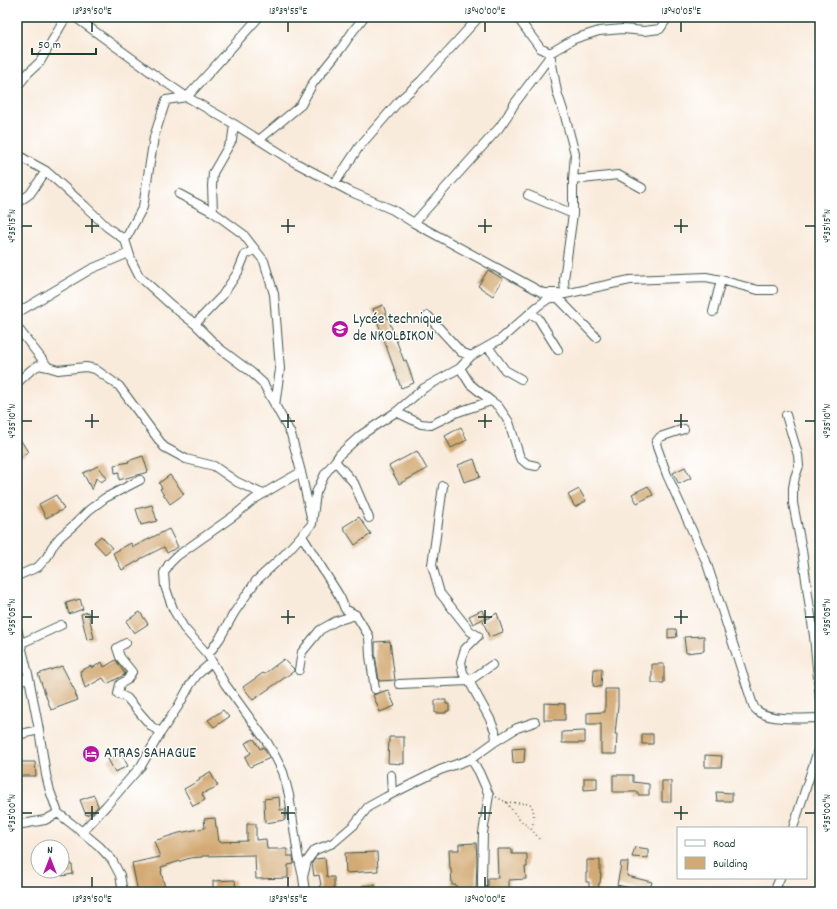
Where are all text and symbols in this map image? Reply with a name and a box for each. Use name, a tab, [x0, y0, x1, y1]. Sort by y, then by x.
text: 13°39'50"E	[72, 5, 112, 19]
text: 13°39'55"E	[269, 5, 308, 19]
text: 13°40'00"E	[465, 5, 506, 19]
text: 13°40'05"E	[661, 5, 701, 19]
scale bar	[32, 30, 96, 56]
text: 50 m	[38, 37, 61, 54]
text: 4°35'15"N	[6, 209, 20, 243]
text: 4°35'15"N	[821, 209, 835, 243]
place label: Lycée technique de NKOLBIKON	[353, 309, 443, 348]
school or university icon: Lycée technique de NKOLBIKON	[330, 319, 350, 339]
text: 4°35'10"N	[6, 404, 20, 438]
text: 4°35'10"N	[821, 404, 835, 438]
text: 4°35'05"N	[6, 598, 20, 635]
text: 4°35'05"N	[821, 598, 835, 635]
place label: ATRAS SAHAGUE	[104, 743, 196, 765]
hotel icon: ATRAS SAHAGUE	[81, 744, 101, 764]
text: 4°35'00"N	[6, 794, 20, 832]
text: 4°35'00"N	[821, 794, 835, 832]
legend	[677, 827, 807, 879]
text: Road	[713, 836, 735, 853]
north arrow	[30, 839, 70, 879]
text: N	[47, 843, 53, 859]
text: Building	[713, 856, 748, 873]
text: 13°39'50"E	[72, 893, 112, 907]
text: 13°39'55"E	[269, 893, 308, 907]
text: 13°40'00"E	[465, 893, 506, 907]

